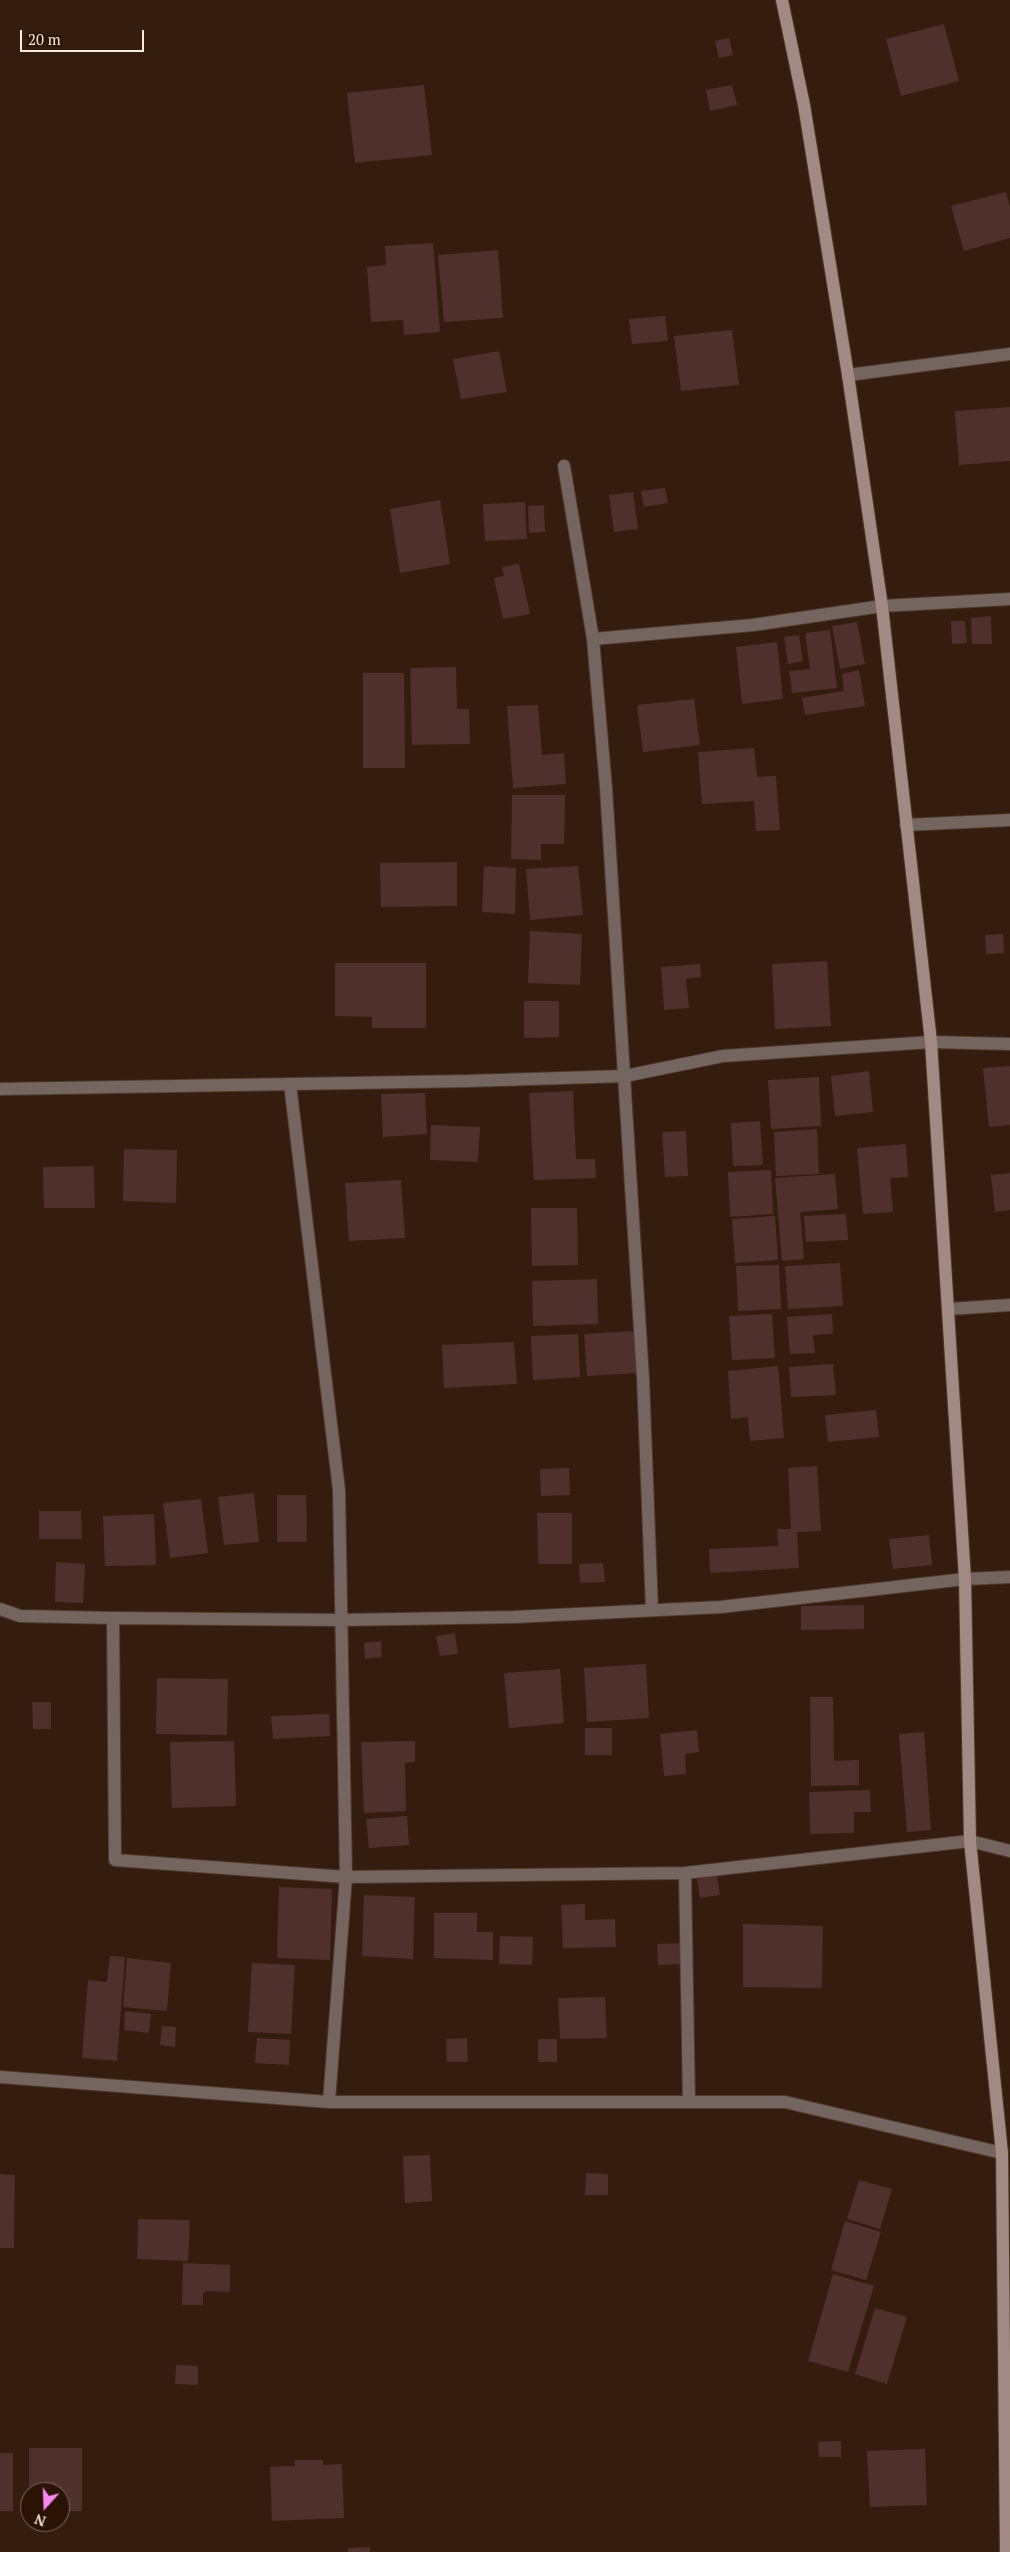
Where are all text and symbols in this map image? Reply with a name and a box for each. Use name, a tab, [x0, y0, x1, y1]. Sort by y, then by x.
scale bar	[22, 20, 146, 52]
text: 20 m	[28, 29, 61, 49]
north arrow	[20, 2482, 70, 2532]
text: N	[32, 2510, 48, 2531]

